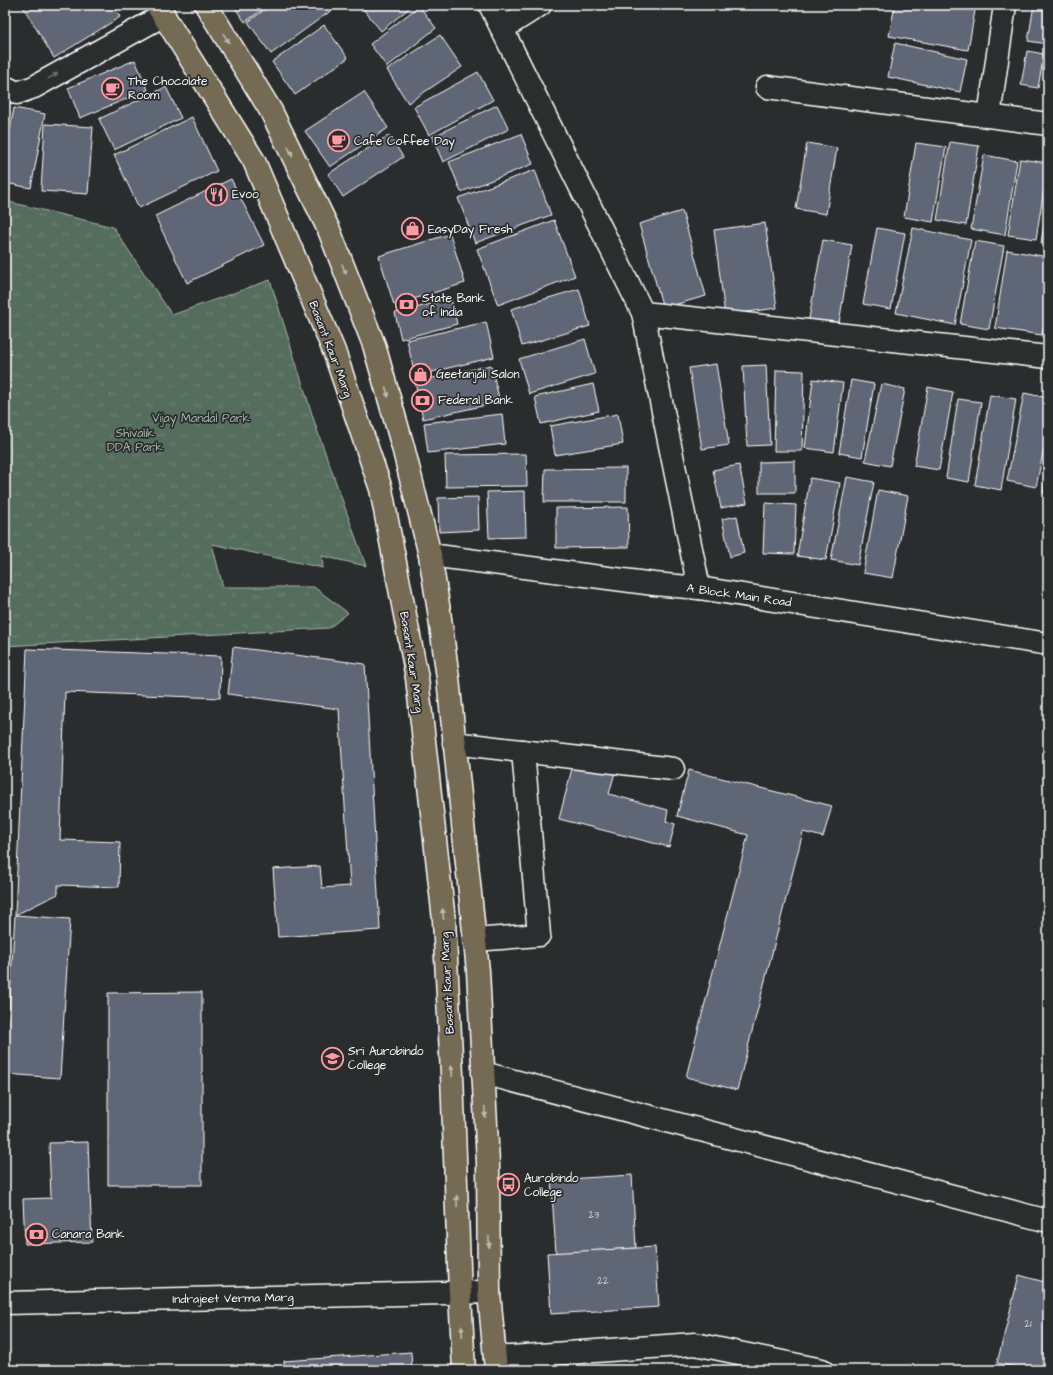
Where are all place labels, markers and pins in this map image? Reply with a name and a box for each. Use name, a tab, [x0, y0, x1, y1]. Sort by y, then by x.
place label: The Chocolate Room	[128, 73, 208, 104]
cafe icon: The Chocolate Room	[99, 75, 125, 101]
cafe icon: Cafe Coffee Day	[325, 128, 351, 154]
place label: Cafe Coffee Day	[354, 133, 455, 151]
restaurant icon: Evoo	[203, 181, 229, 207]
place label: Evoo	[232, 186, 259, 203]
shop icon: EasyDay Fresh	[400, 216, 426, 242]
place label: EasyDay Fresh	[428, 221, 513, 239]
place label: State Bank of India	[422, 290, 485, 321]
bank icon: State Bank of India	[393, 292, 419, 318]
shop icon: Geetanjali Salon	[408, 361, 434, 387]
place label: Geetanjali Salon	[436, 366, 519, 383]
bank icon: Federal Bank	[410, 387, 436, 413]
place label: Federal Bank	[438, 392, 514, 409]
place label: Sri Aurobindo College	[348, 1043, 424, 1075]
school or university icon: Sri Aurobindo College	[320, 1045, 346, 1071]
place label: Aurobindo College	[524, 1170, 579, 1202]
bus stop icon: Aurobindo College	[495, 1172, 521, 1198]
bank icon: Canara Bank	[24, 1221, 50, 1247]
place label: Canara Bank	[52, 1226, 125, 1243]

